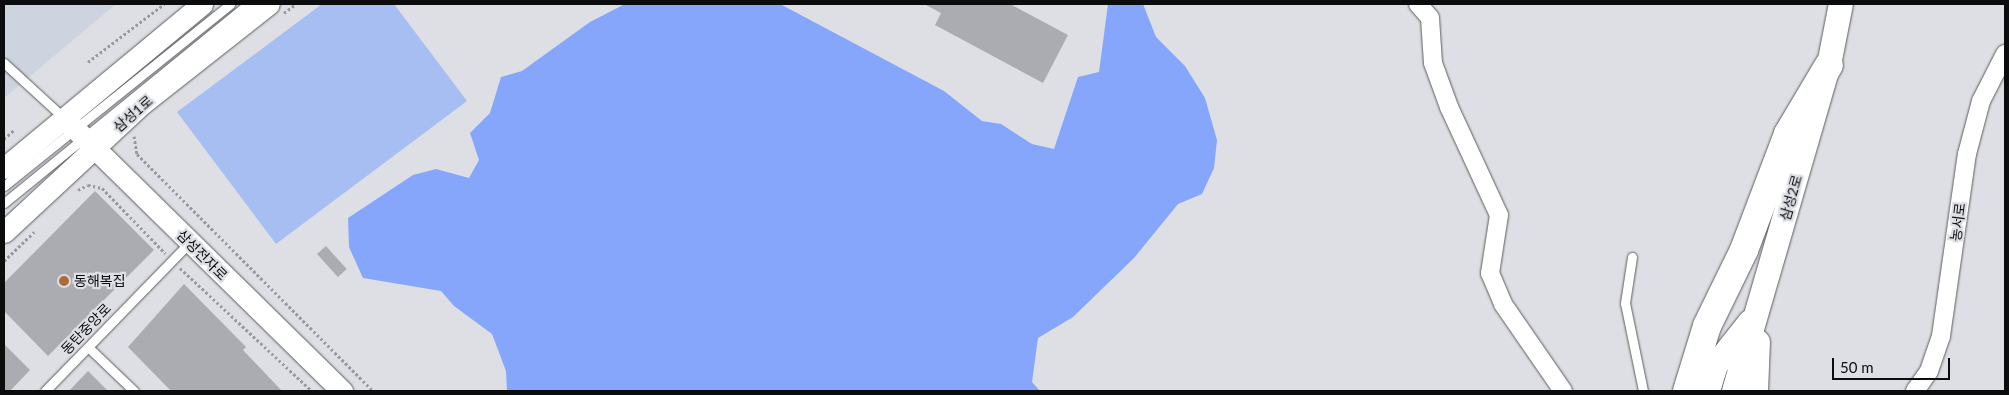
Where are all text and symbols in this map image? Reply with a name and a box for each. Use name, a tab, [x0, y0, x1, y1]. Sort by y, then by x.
street label: 삼성1로	[110, 92, 156, 136]
street label: 삼성2로	[1776, 173, 1806, 223]
street label: 농서로	[1947, 202, 1969, 242]
street label: 삼성전자로	[173, 226, 231, 284]
place label: 동해복집	[74, 273, 126, 289]
marker: 동해복집	[58, 275, 70, 287]
street label: 동탄중앙로	[58, 300, 114, 358]
scale bar	[1834, 348, 1952, 380]
text: 50 m	[1840, 358, 1874, 376]

